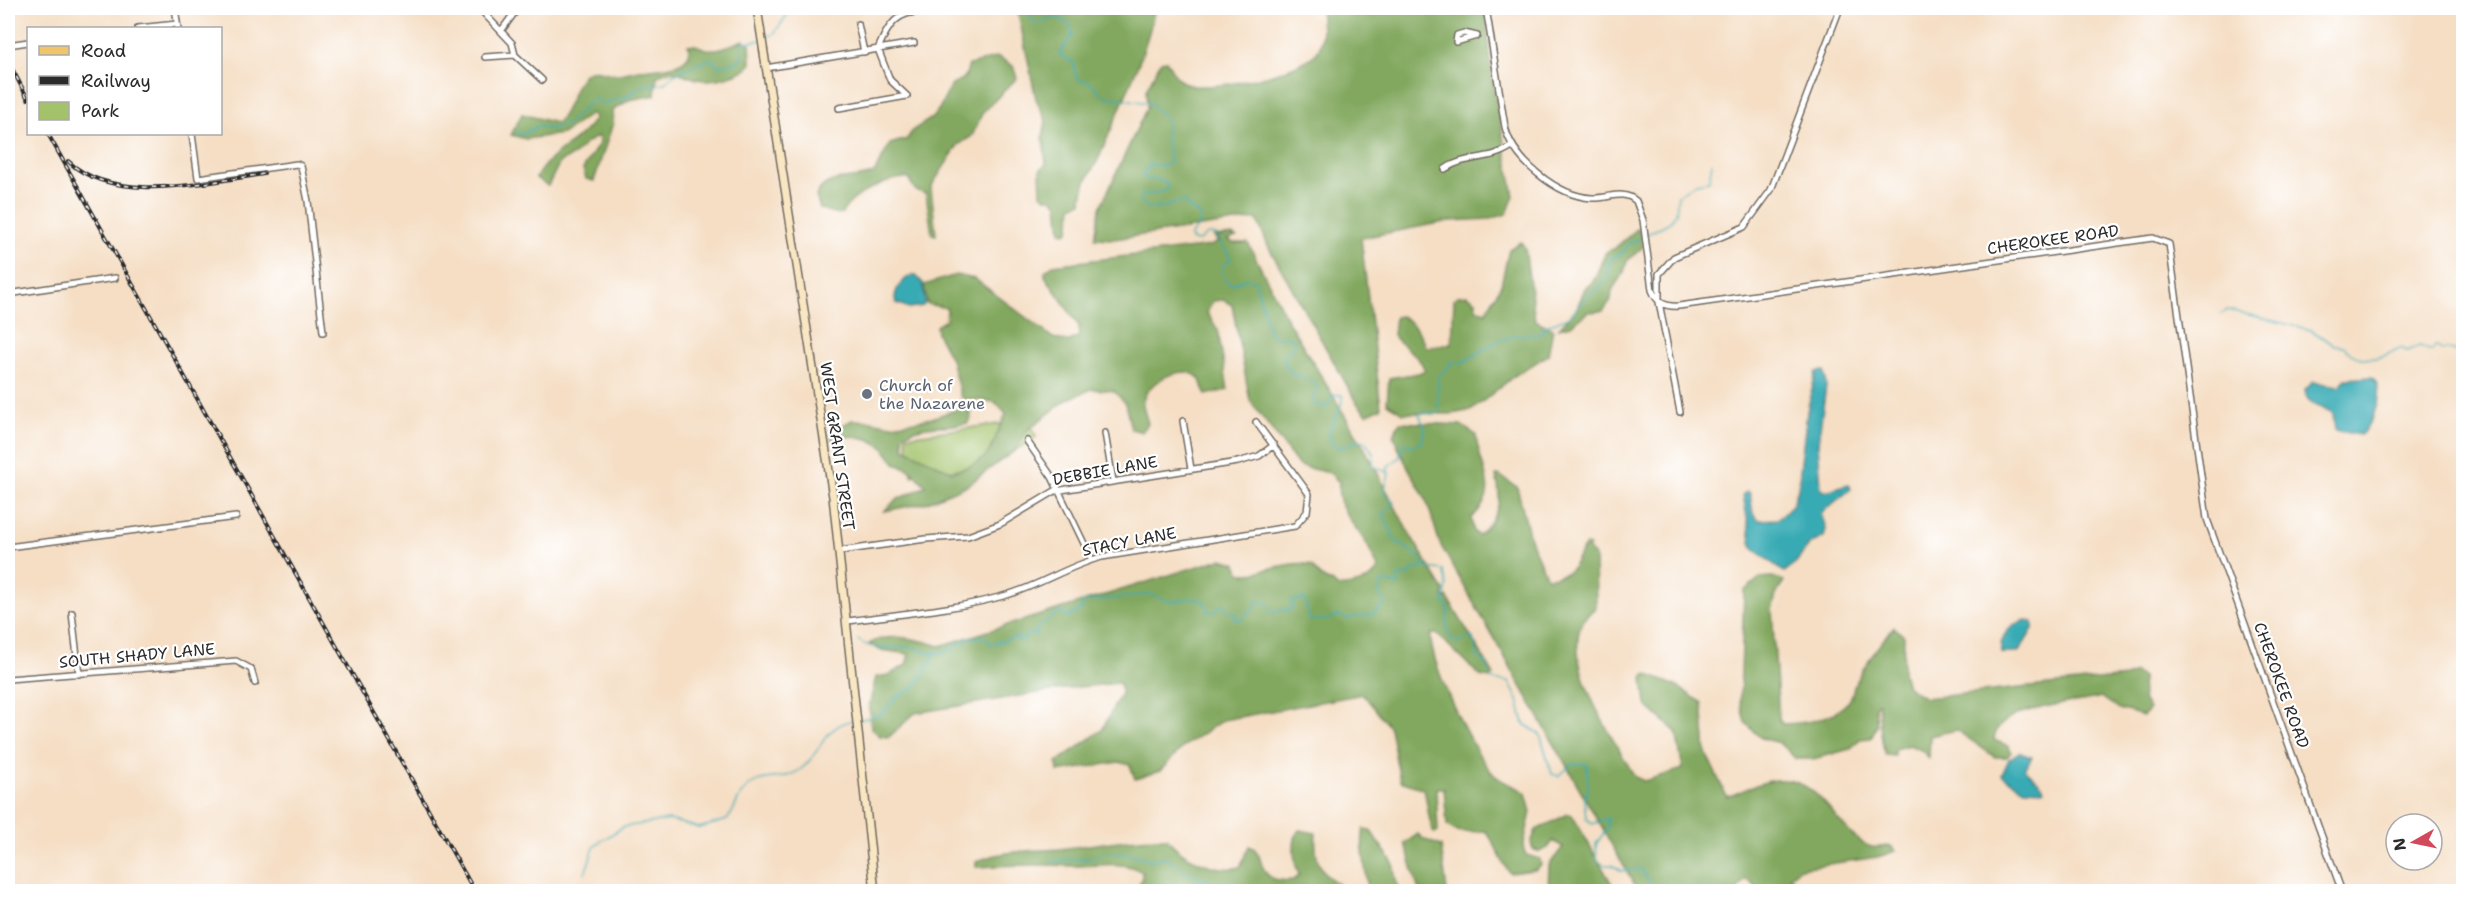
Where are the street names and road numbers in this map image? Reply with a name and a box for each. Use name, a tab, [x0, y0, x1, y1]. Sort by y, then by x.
street label: CHEROKEE ROAD	[1986, 220, 2120, 259]
street label: WEST GRANT STREET	[815, 361, 860, 532]
street label: DEBBIE LANE	[1051, 451, 1159, 490]
street label: STACY LANE	[1080, 522, 1178, 561]
street label: CHEROKEE ROAD	[2249, 619, 2314, 751]
street label: SOUTH SHADY LANE	[58, 638, 216, 673]

